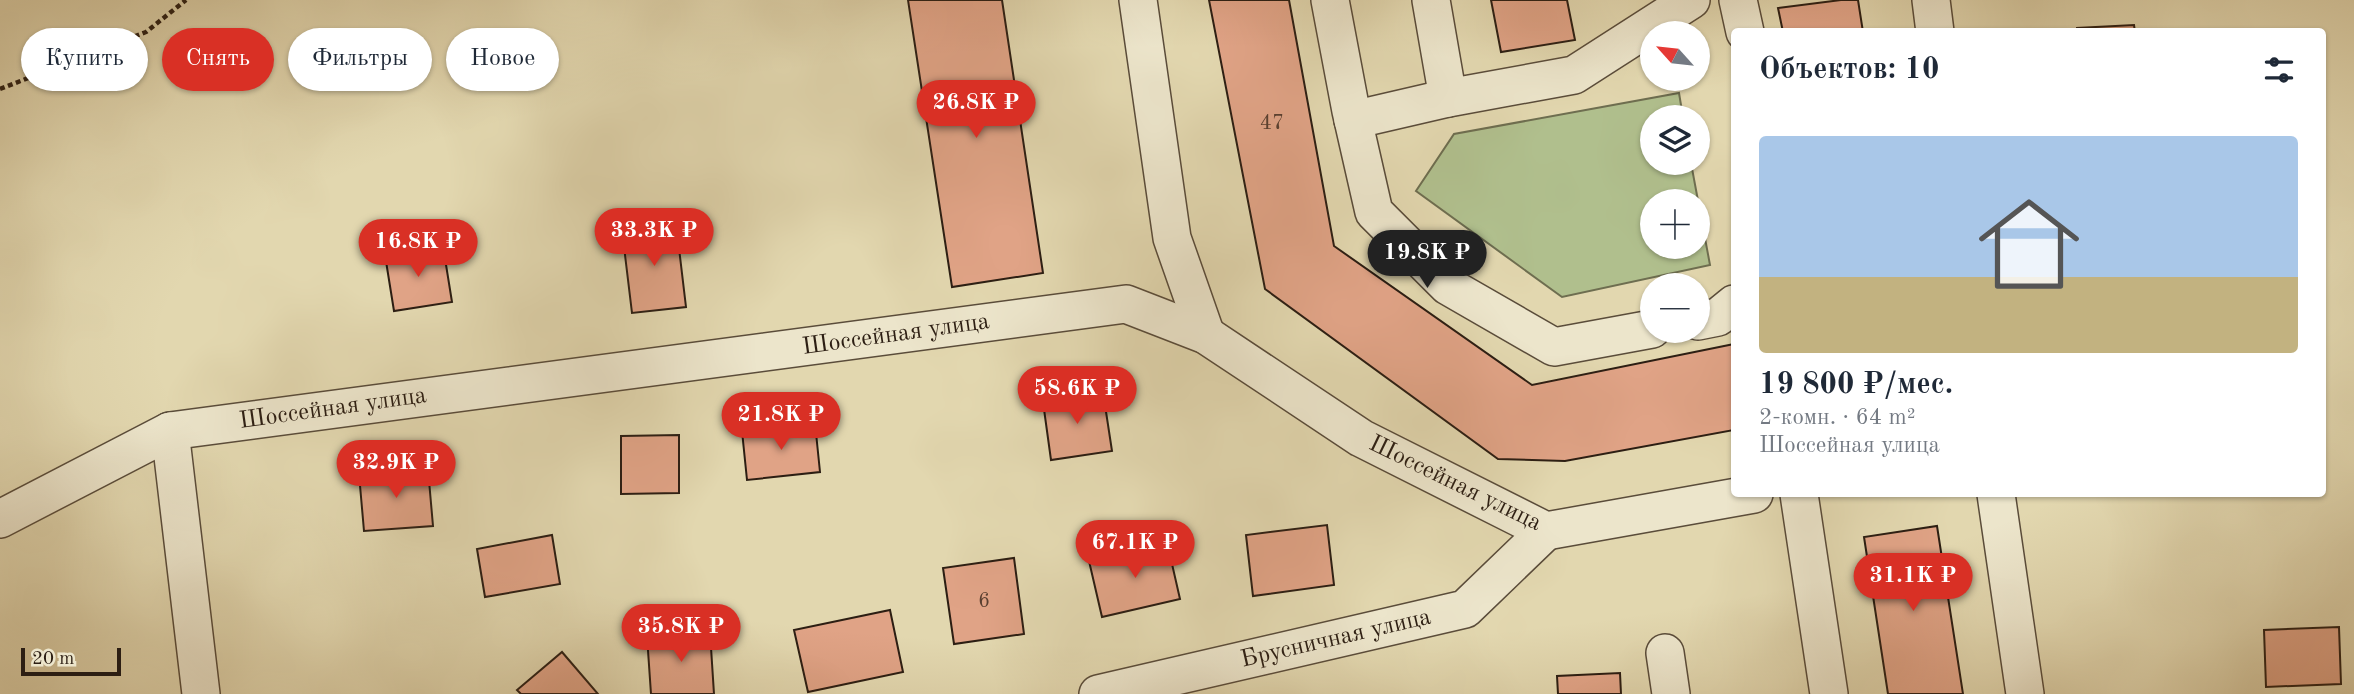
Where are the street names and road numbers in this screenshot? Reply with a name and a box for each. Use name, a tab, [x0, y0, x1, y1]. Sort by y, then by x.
street label: Шоссейная улица	[801, 310, 991, 360]
street label: Шоссейная улица	[238, 384, 428, 434]
street label: Шоссейная улица	[1365, 432, 1545, 536]
street label: Брусничная улица	[1239, 605, 1434, 673]

